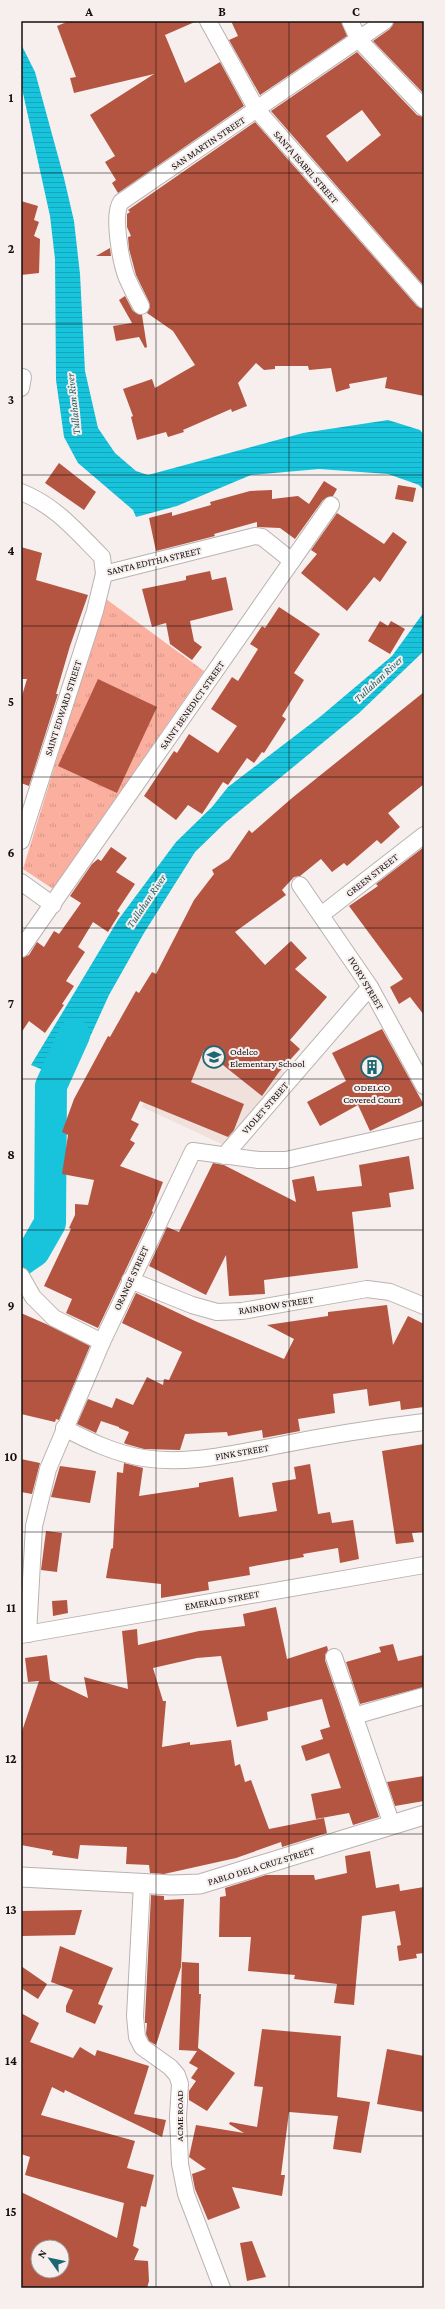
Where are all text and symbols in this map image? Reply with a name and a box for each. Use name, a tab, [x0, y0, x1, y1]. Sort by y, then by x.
text: A	[84, 4, 93, 19]
text: B	[218, 4, 226, 19]
text: C	[352, 4, 360, 19]
text: 1	[9, 90, 14, 105]
street label: SAN MARTIN STREET	[169, 114, 248, 172]
street label: SANTA ISABEL STREET	[271, 128, 341, 206]
text: 2	[8, 241, 15, 256]
water label: Tullahan River	[64, 372, 82, 435]
text: 3	[8, 392, 14, 407]
text: 4	[7, 543, 15, 558]
street label: SANTA EDITHA STREET	[106, 545, 203, 577]
water label: Tullahan River	[351, 653, 405, 704]
street label: SAINT EDWARD STREET	[42, 658, 84, 757]
street label: SAINT BENEDICT STREET	[157, 658, 227, 751]
text: 5	[8, 694, 14, 709]
text: 6	[7, 845, 15, 860]
street label: GREEN STREET	[344, 851, 401, 899]
water label: Tullahan River	[124, 871, 169, 930]
street label: IVORY STREET	[346, 955, 386, 1012]
text: 7	[8, 996, 14, 1011]
school or university icon: Odelco Elementary School	[201, 1044, 227, 1070]
place label: Odelco Elementary School	[230, 1046, 305, 1069]
building icon: ODELCO Covered Court	[359, 1054, 385, 1080]
street label: VIOLET STREET	[240, 1079, 291, 1136]
place label: ODELCO Covered Court	[343, 1082, 401, 1105]
text: 8	[7, 1147, 15, 1162]
street label: ORANGE STREET	[111, 1244, 151, 1312]
street label: RAINBOW STREET	[238, 1294, 315, 1316]
text: 9	[7, 1298, 15, 1313]
street label: PINK STREET	[214, 1442, 270, 1462]
text: 10	[5, 1449, 17, 1464]
street label: EMERALD STREET	[184, 1588, 261, 1612]
text: 11	[6, 1600, 16, 1615]
text: 12	[5, 1751, 17, 1766]
street label: PABLO DELA CRUZ STREET	[206, 1844, 316, 1887]
text: 13	[5, 1902, 17, 1917]
text: 14	[5, 2053, 17, 2068]
street label: ACME ROAD	[174, 2090, 185, 2142]
text: 15	[5, 2204, 17, 2219]
north arrow	[30, 2239, 70, 2279]
text: N	[35, 2247, 49, 2260]

